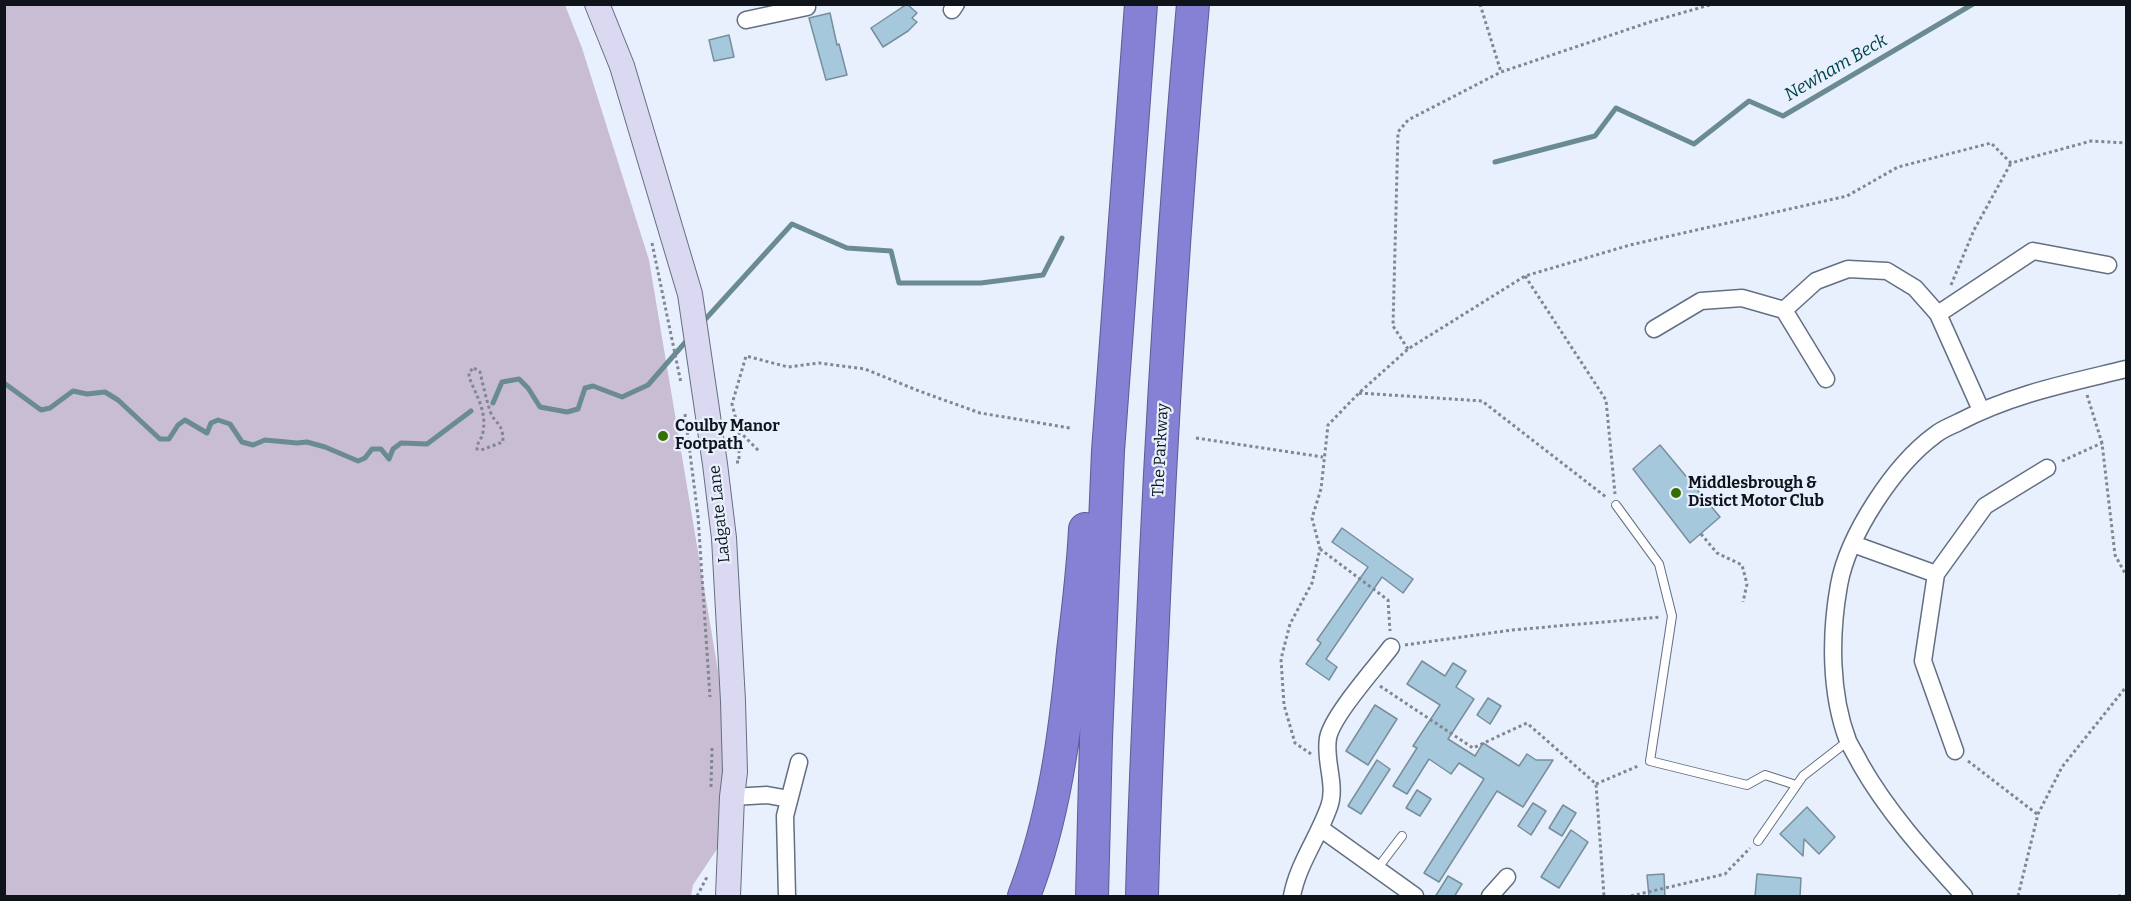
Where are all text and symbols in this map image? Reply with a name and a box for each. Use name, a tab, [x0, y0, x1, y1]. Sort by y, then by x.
water label: Newham Beck	[1781, 30, 1891, 106]
street label: The Parkway	[1149, 403, 1173, 497]
place label: Coulby Manor Footpath	[675, 417, 780, 455]
marker: Coulby Manor Footpath	[656, 429, 670, 443]
street label: Ladgate Lane	[705, 464, 735, 564]
place label: Middlesbrough & Distict Motor Club	[1688, 474, 1824, 512]
marker: Middlesbrough & Distict Motor Club	[1669, 486, 1683, 500]

